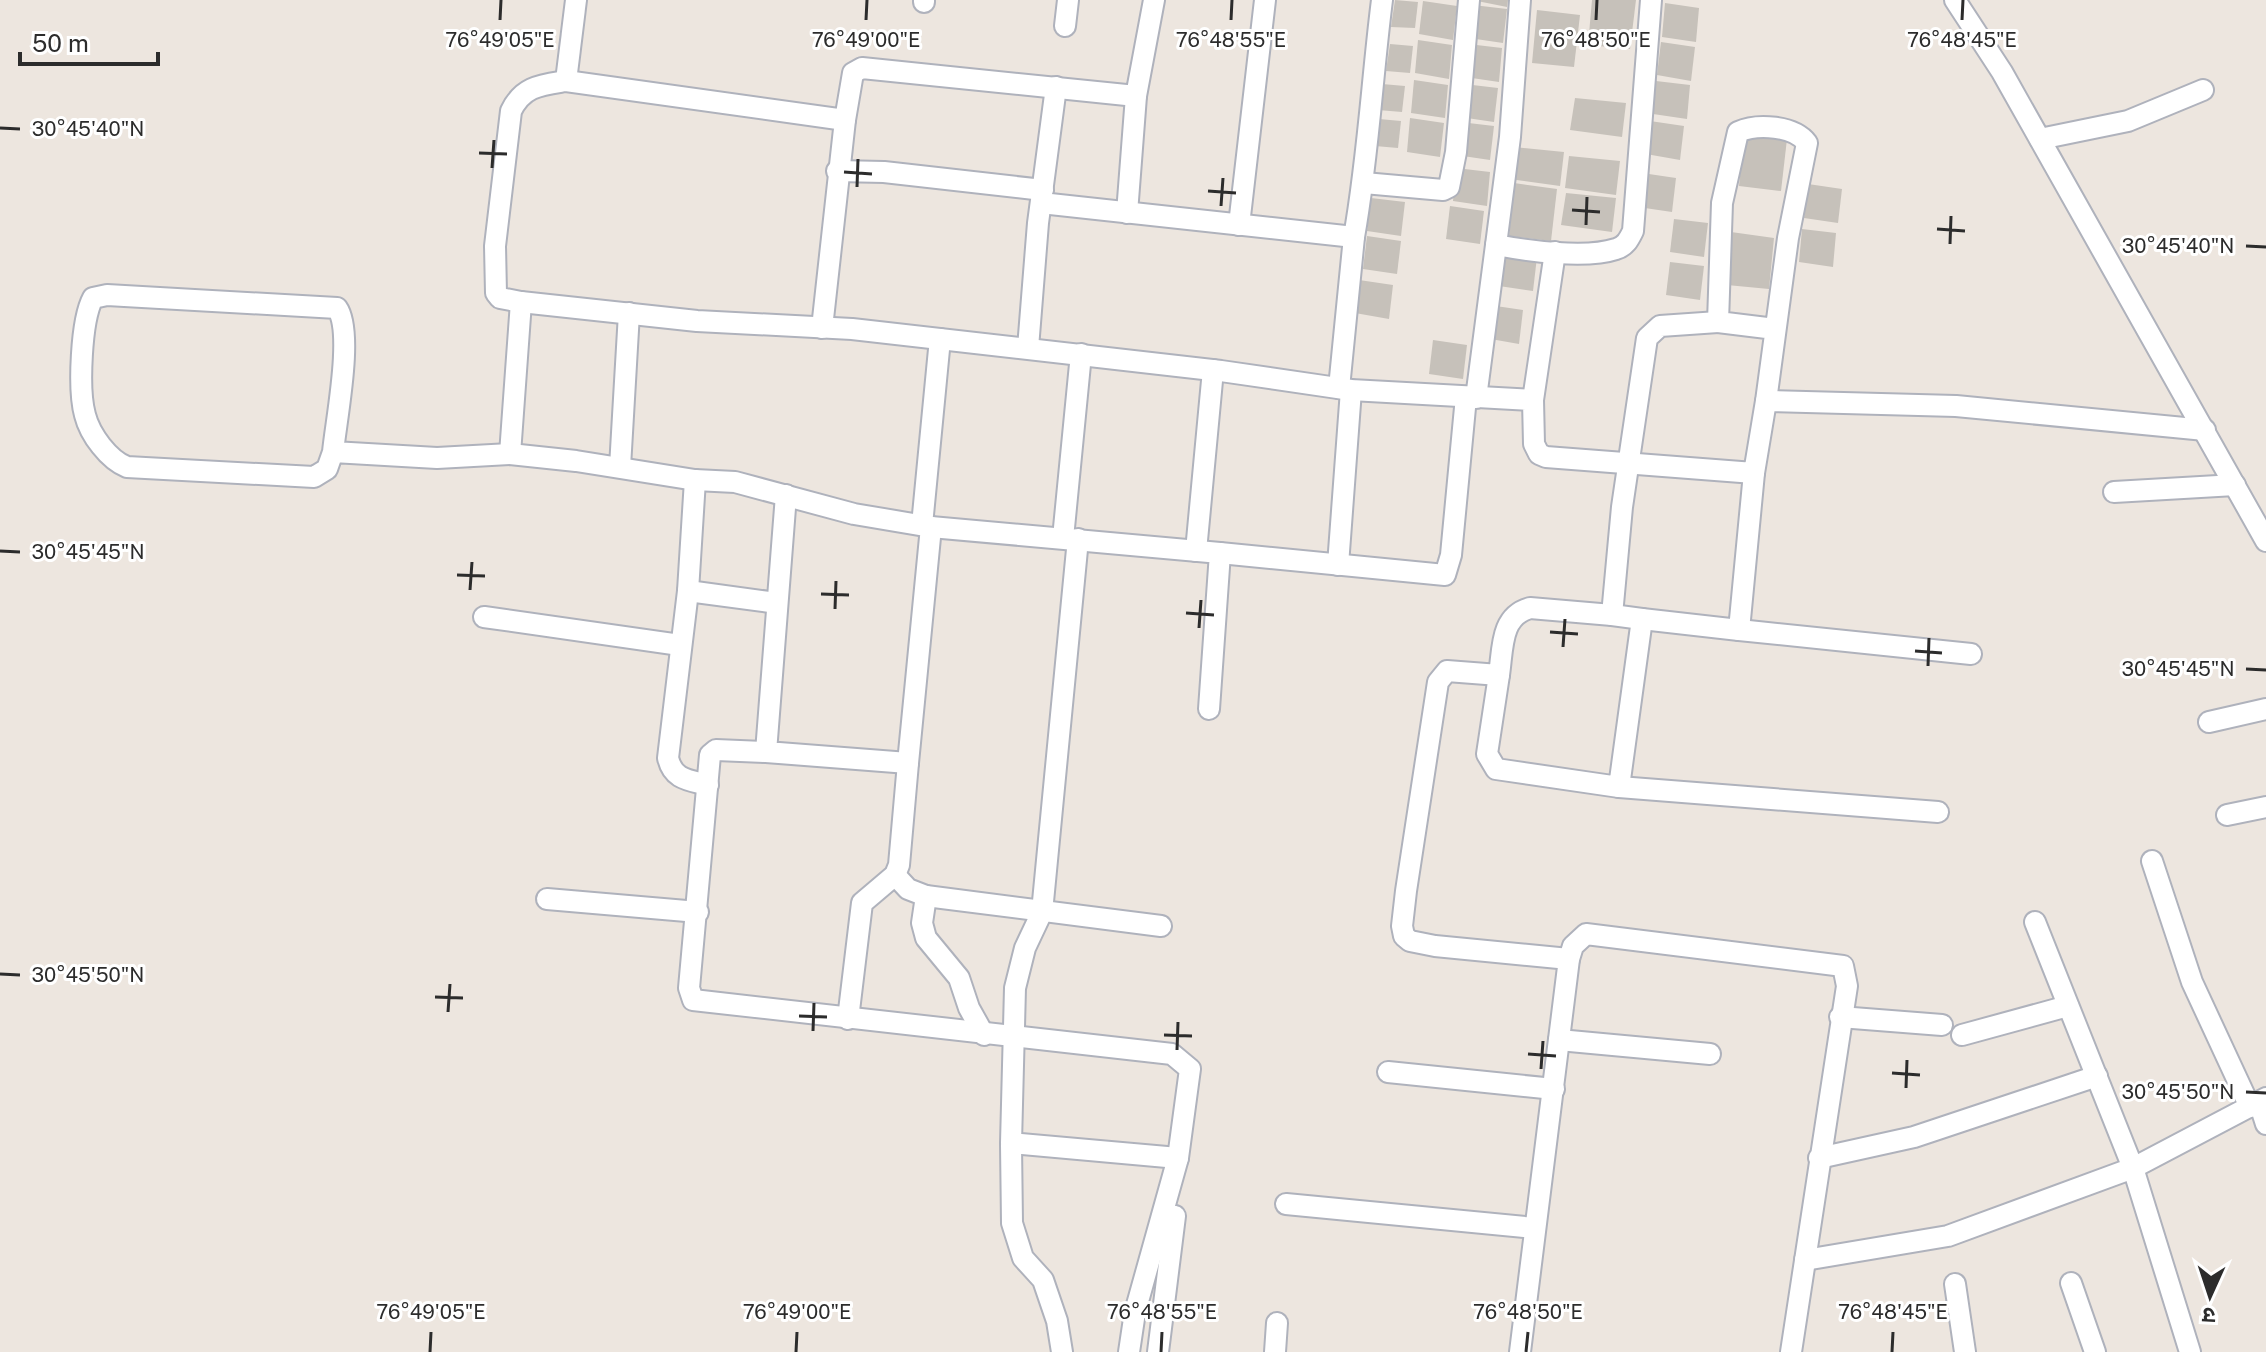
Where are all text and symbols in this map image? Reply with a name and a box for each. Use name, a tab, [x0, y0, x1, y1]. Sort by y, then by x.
scale bar	[20, 16, 158, 66]
text: 76°49'05"E	[445, 28, 555, 52]
text: 76°49'00"E	[812, 28, 920, 52]
text: 76°48'55"E	[1176, 28, 1286, 52]
text: 76°48'50"E	[1541, 28, 1651, 52]
text: 76°48'45"E	[1907, 28, 2017, 52]
text: 50 m	[32, 29, 89, 57]
text: 30°45'40"N	[32, 117, 144, 141]
text: 30°45'40"N	[2122, 234, 2234, 258]
text: 30°45'45"N	[32, 540, 144, 564]
text: 30°45'45"N	[2122, 657, 2234, 681]
text: 30°45'50"N	[32, 963, 144, 987]
text: 30°45'50"N	[2122, 1080, 2234, 1104]
north arrow	[2170, 1256, 2250, 1336]
text: 76°49'05"E	[376, 1300, 486, 1324]
text: 76°49'00"E	[743, 1300, 851, 1324]
text: 76°48'55"E	[1107, 1300, 1217, 1324]
text: 76°48'50"E	[1473, 1300, 1583, 1324]
text: 76°48'45"E	[1838, 1300, 1948, 1324]
text: उ	[2201, 1303, 2216, 1329]

